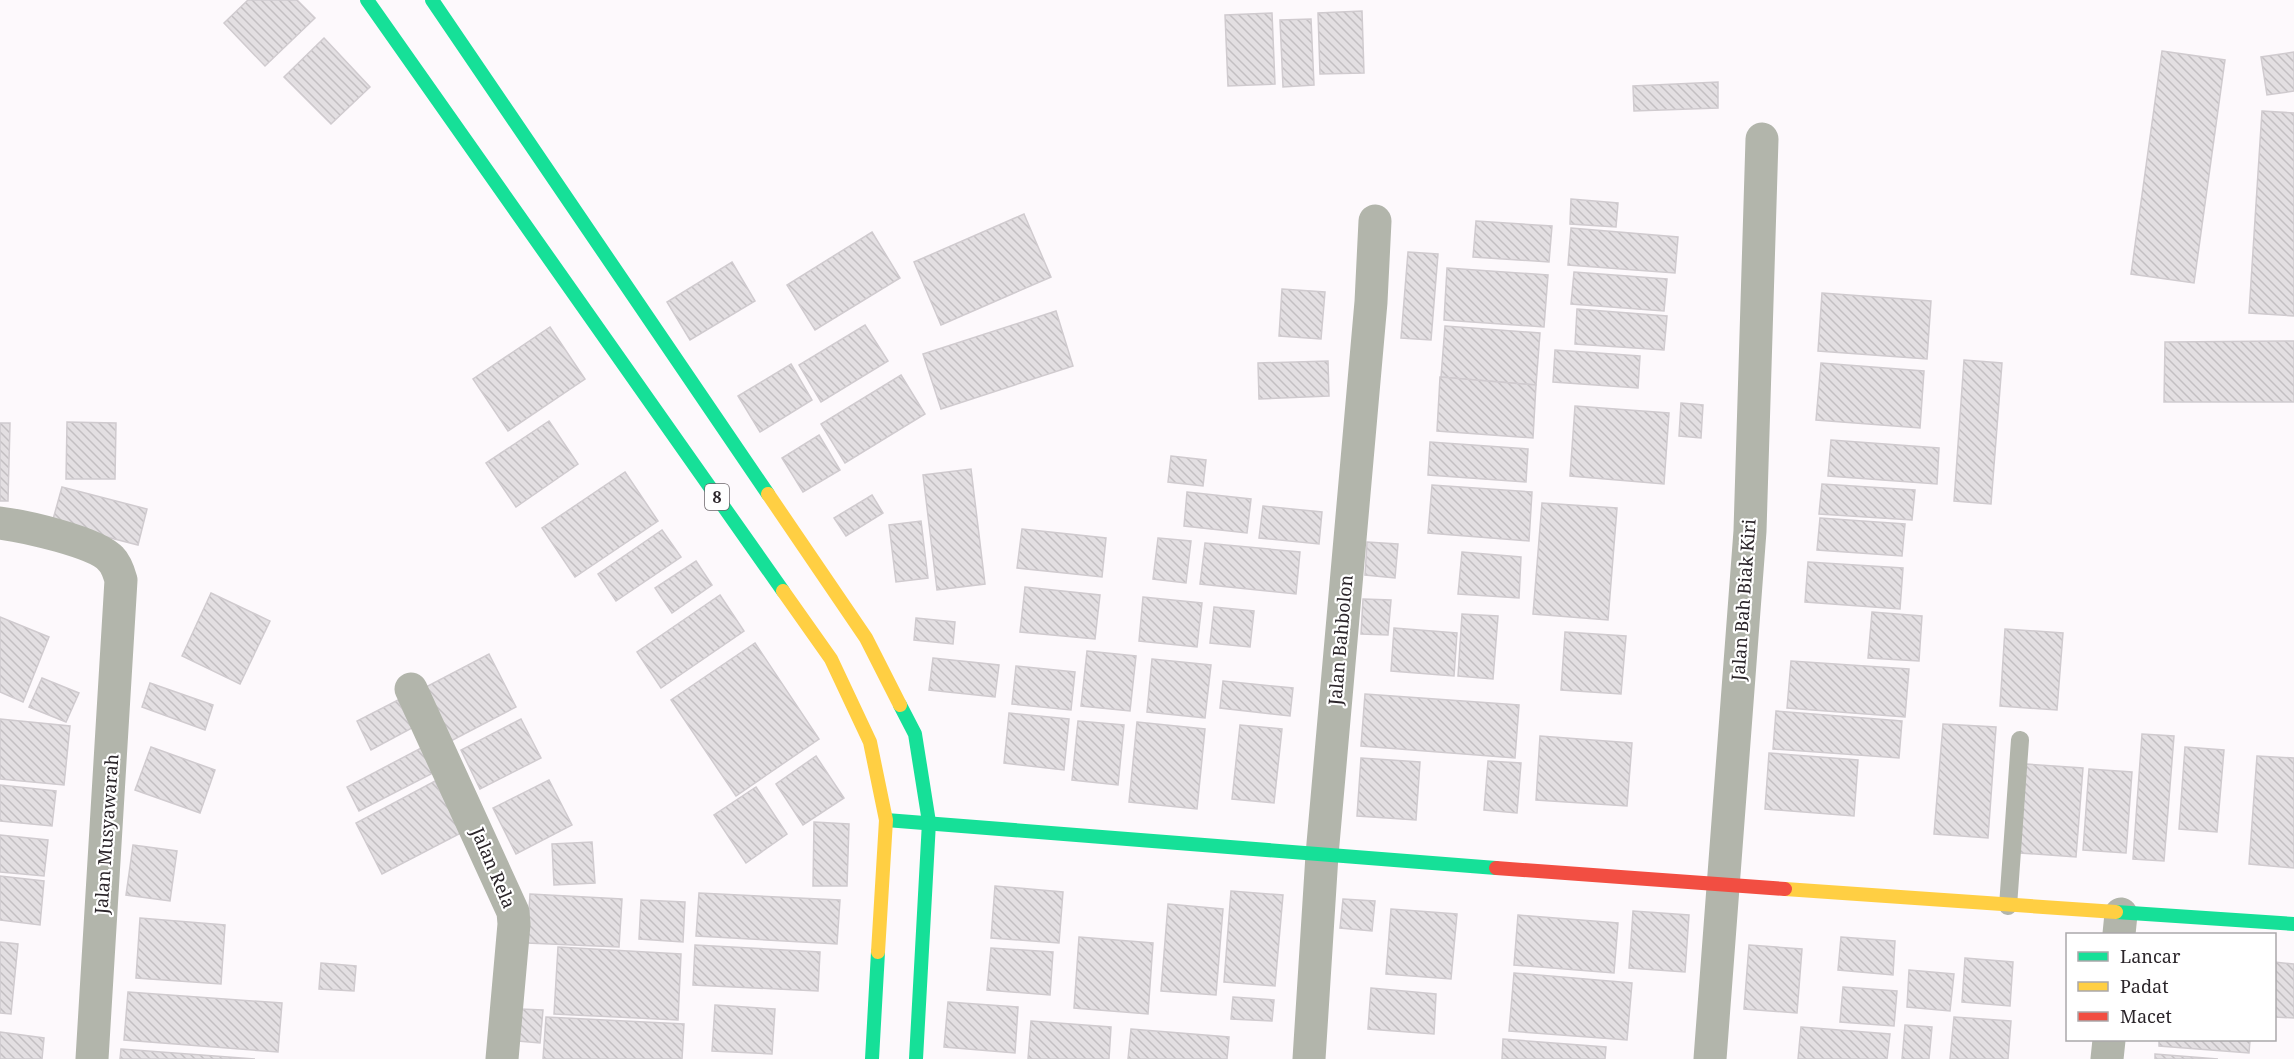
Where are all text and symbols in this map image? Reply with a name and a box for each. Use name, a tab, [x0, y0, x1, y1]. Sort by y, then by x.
road number: 8	[705, 484, 729, 510]
street label: Jalan Bah Biak Kiri	[1725, 518, 1761, 683]
street label: Jalan Bahbolon	[1322, 573, 1358, 707]
street label: Jalan Musyawarah	[88, 753, 124, 916]
street label: Jalan Rela	[466, 823, 522, 912]
legend	[2066, 933, 2276, 1041]
text: Lancar	[2120, 944, 2181, 968]
text: Padat	[2120, 974, 2169, 998]
text: Macet	[2120, 1004, 2172, 1028]

